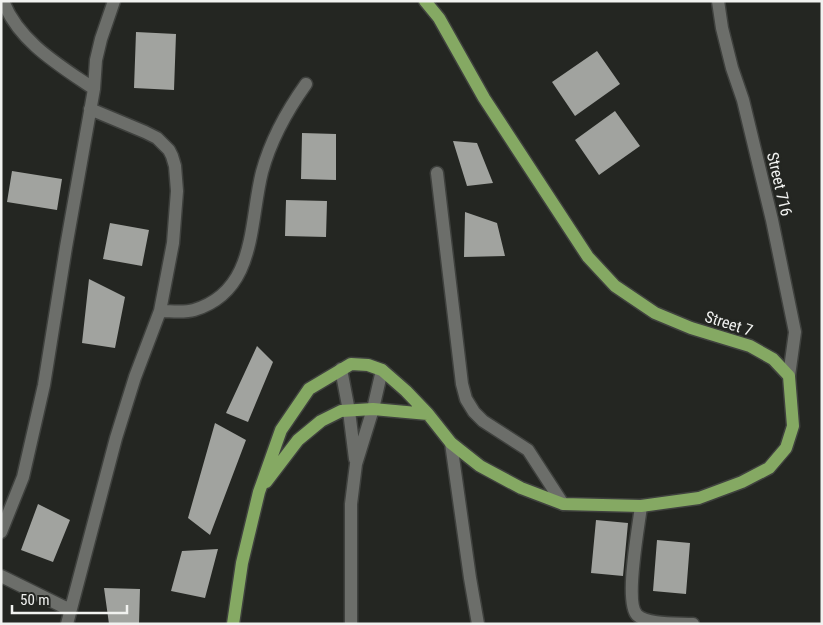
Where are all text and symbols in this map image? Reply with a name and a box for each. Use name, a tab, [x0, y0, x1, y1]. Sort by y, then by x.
street label: Street 716	[763, 150, 796, 218]
street label: Street 7	[703, 307, 755, 340]
scale bar	[12, 582, 128, 614]
text: 50 m	[20, 591, 50, 609]

